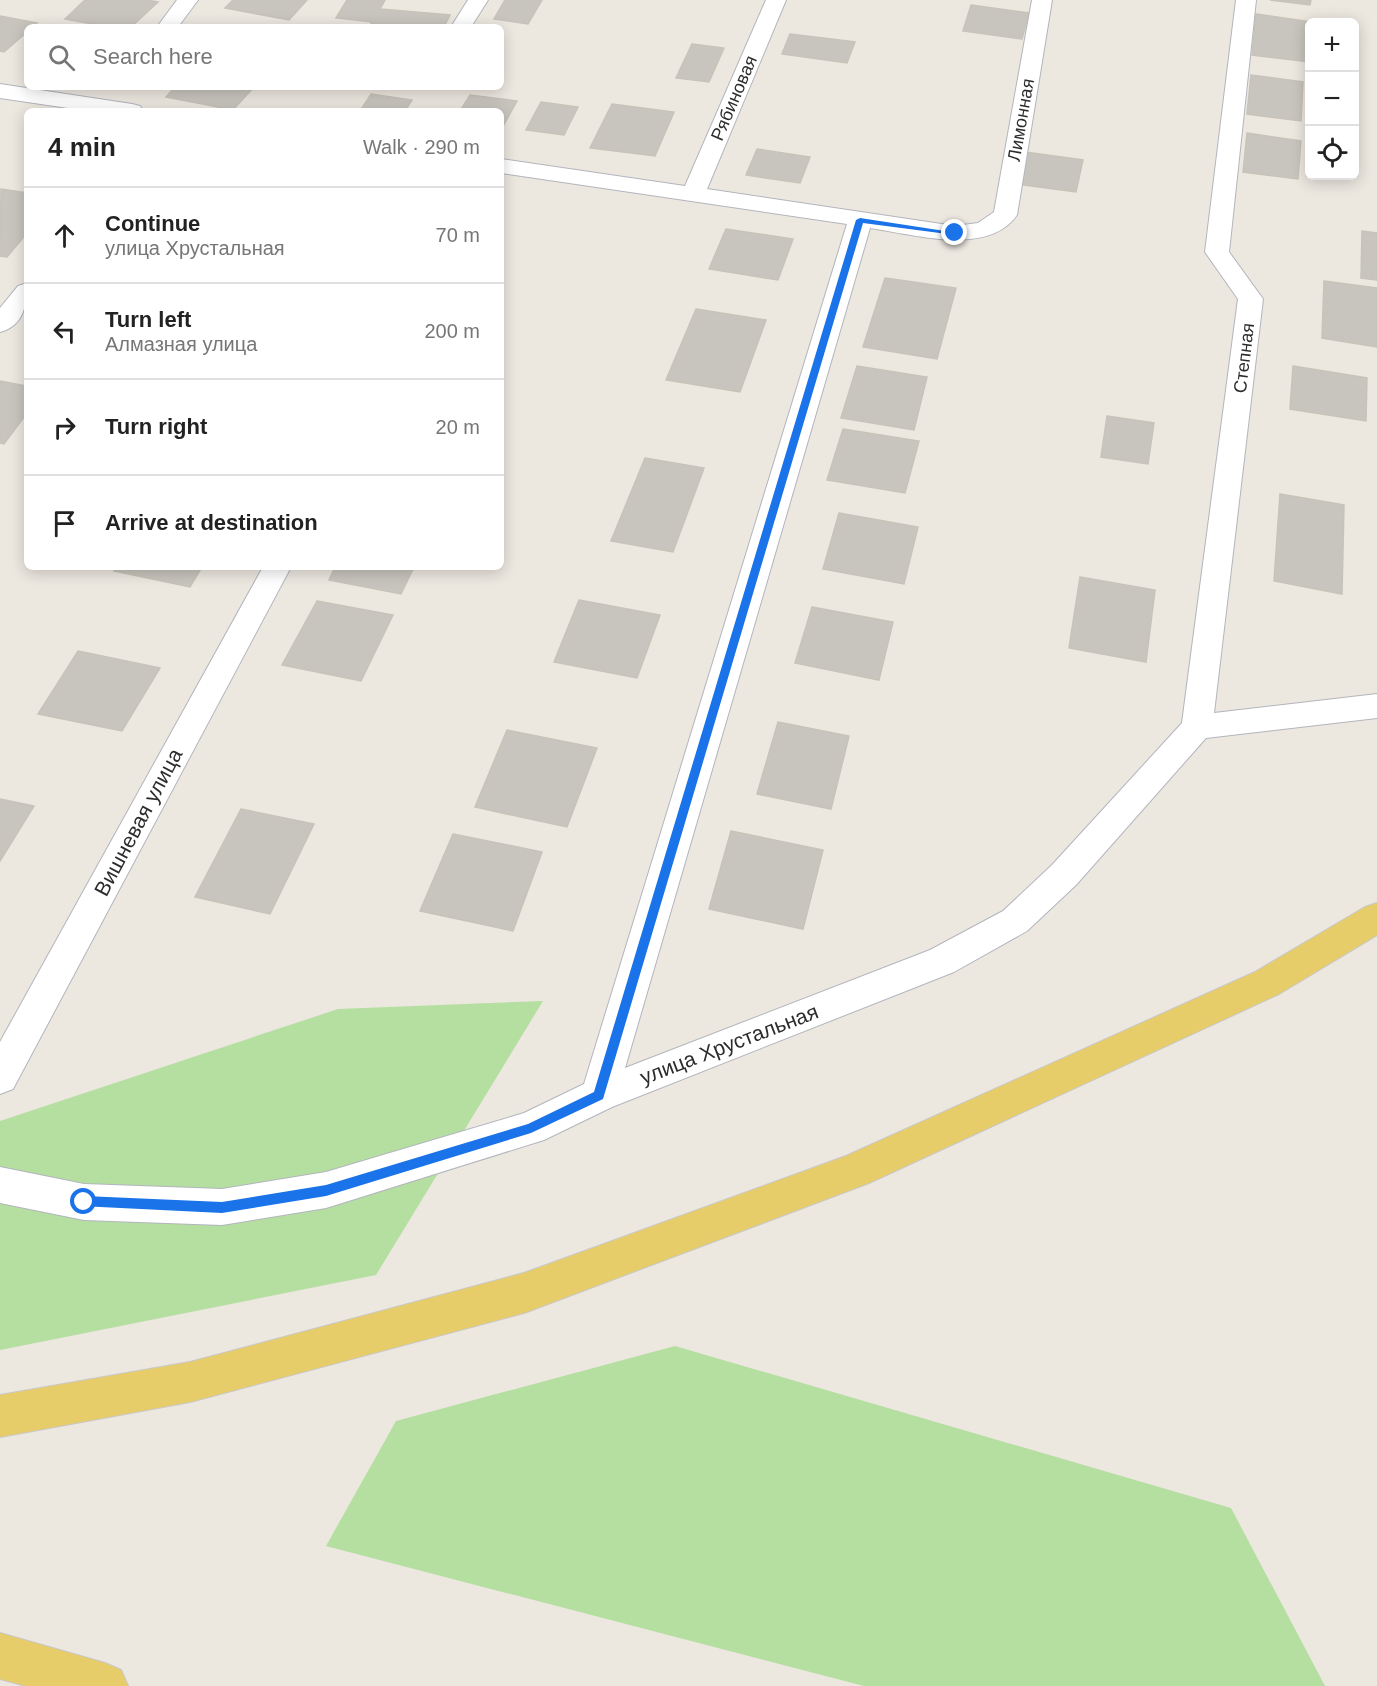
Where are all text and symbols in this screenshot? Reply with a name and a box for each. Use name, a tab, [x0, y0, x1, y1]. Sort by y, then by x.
map controls	[1305, 18, 1359, 180]
button: +	[1305, 18, 1359, 72]
search box	[24, 24, 504, 90]
icon: search	[45, 41, 78, 74]
text: Search here	[93, 44, 213, 69]
street label: Рябиновая	[707, 52, 761, 144]
button: −	[1305, 72, 1359, 126]
street label: Лимонная	[1004, 77, 1038, 163]
button: locate	[1305, 126, 1359, 180]
text: 4 min	[48, 132, 116, 162]
text: Walk · 290 m	[363, 136, 480, 158]
text: Continue	[105, 211, 200, 236]
icon: ahead	[48, 219, 81, 252]
route end	[941, 219, 967, 245]
text: 70 m	[436, 224, 480, 246]
text: улица Хрустальная	[105, 237, 285, 259]
text: Turn left	[105, 307, 191, 332]
icon: left	[48, 315, 81, 348]
text: 200 m	[424, 320, 480, 342]
street label: Степная	[1230, 322, 1258, 394]
text: Алмазная улица	[105, 333, 257, 355]
icon: right	[48, 411, 81, 444]
text: Turn right	[105, 414, 207, 439]
text: 20 m	[436, 416, 480, 438]
icon: arrive	[48, 507, 81, 540]
text: Arrive at destination	[105, 510, 318, 535]
street label: Вишневая улица	[89, 744, 187, 900]
street label: улица Хрустальная	[637, 999, 821, 1089]
route start	[70, 1188, 96, 1214]

